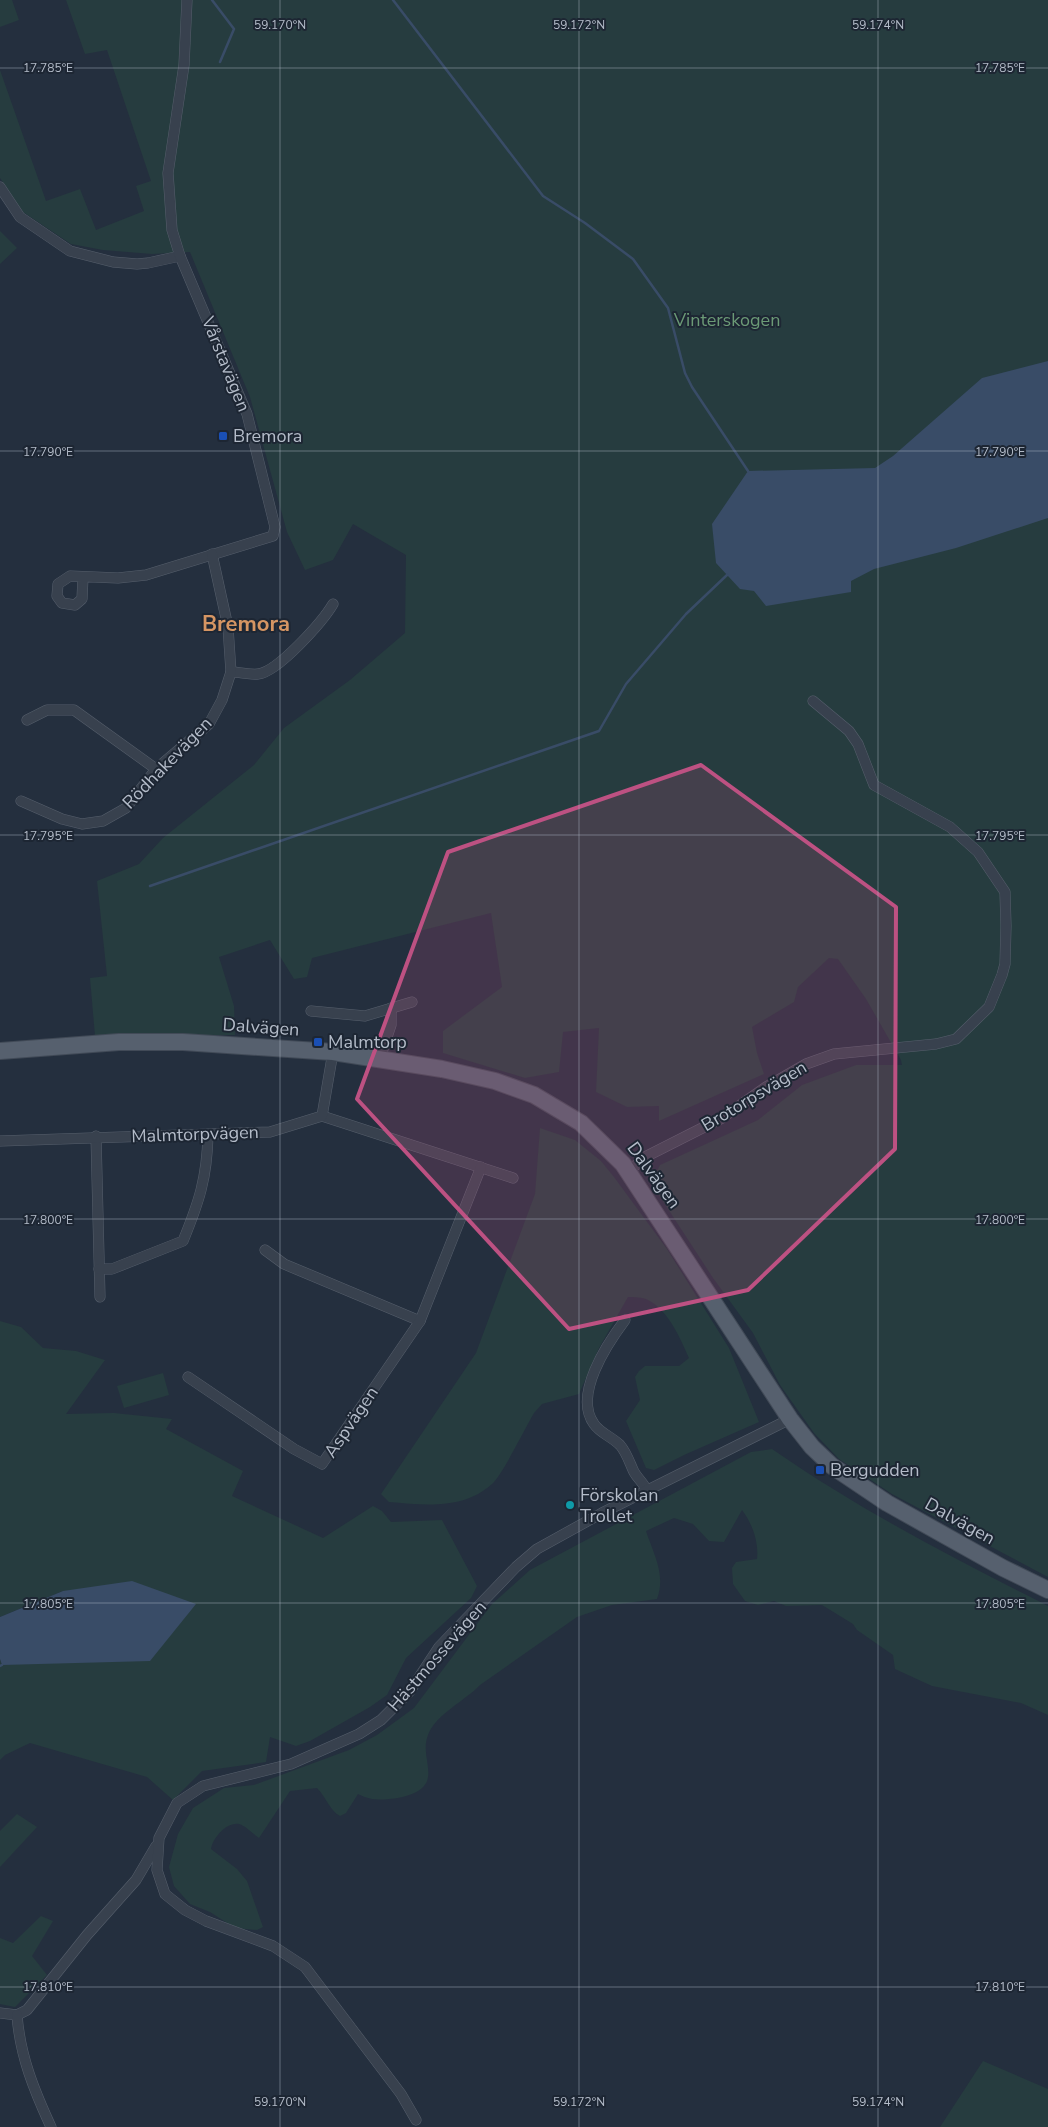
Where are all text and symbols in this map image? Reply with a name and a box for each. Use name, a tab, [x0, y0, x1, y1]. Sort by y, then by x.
text: 59.170°N	[254, 17, 306, 33]
text: 59.172°N	[553, 17, 605, 33]
text: 59.174°N	[852, 17, 904, 33]
text: 17.785°E	[23, 60, 73, 76]
text: 17.785°E	[975, 60, 1025, 76]
park label: Vinterskogen	[673, 308, 780, 332]
street label: Vårstavägen	[196, 312, 256, 415]
place label: Bremora	[233, 424, 302, 448]
marker: Bremora	[217, 430, 229, 442]
text: 17.790°E	[23, 444, 73, 460]
text: 17.790°E	[975, 444, 1025, 460]
district label: Bremora	[202, 609, 290, 639]
street label: Rödhakevägen	[117, 712, 217, 814]
text: 17.795°E	[23, 828, 73, 844]
text: 17.795°E	[975, 828, 1025, 844]
street label: Dalvägen	[222, 1012, 300, 1042]
place label: Malmtorp	[328, 1030, 407, 1054]
marker: Malmtorp	[312, 1036, 324, 1048]
street label: Brotorpsvägen	[697, 1055, 811, 1137]
street label: Malmtorpvägen	[131, 1120, 259, 1148]
street label: Dalvägen	[622, 1137, 686, 1213]
text: 17.800°E	[23, 1212, 73, 1228]
text: 17.800°E	[975, 1212, 1025, 1228]
street label: Aspvägen	[318, 1382, 384, 1462]
place label: Bergudden	[830, 1458, 920, 1482]
marker: Bergudden	[814, 1464, 826, 1476]
place label: Förskolan Trollet	[580, 1483, 658, 1528]
street label: Dalvägen	[921, 1492, 999, 1550]
marker: Förskolan Trollet	[564, 1499, 576, 1511]
text: 17.805°E	[23, 1596, 73, 1612]
street label: Hästmossevägen	[382, 1596, 492, 1716]
text: 17.805°E	[975, 1596, 1025, 1612]
text: 17.810°E	[23, 1979, 73, 1995]
text: 17.810°E	[975, 1979, 1025, 1995]
text: 59.170°N	[254, 2094, 306, 2110]
text: 59.172°N	[553, 2094, 605, 2110]
text: 59.174°N	[852, 2094, 904, 2110]

